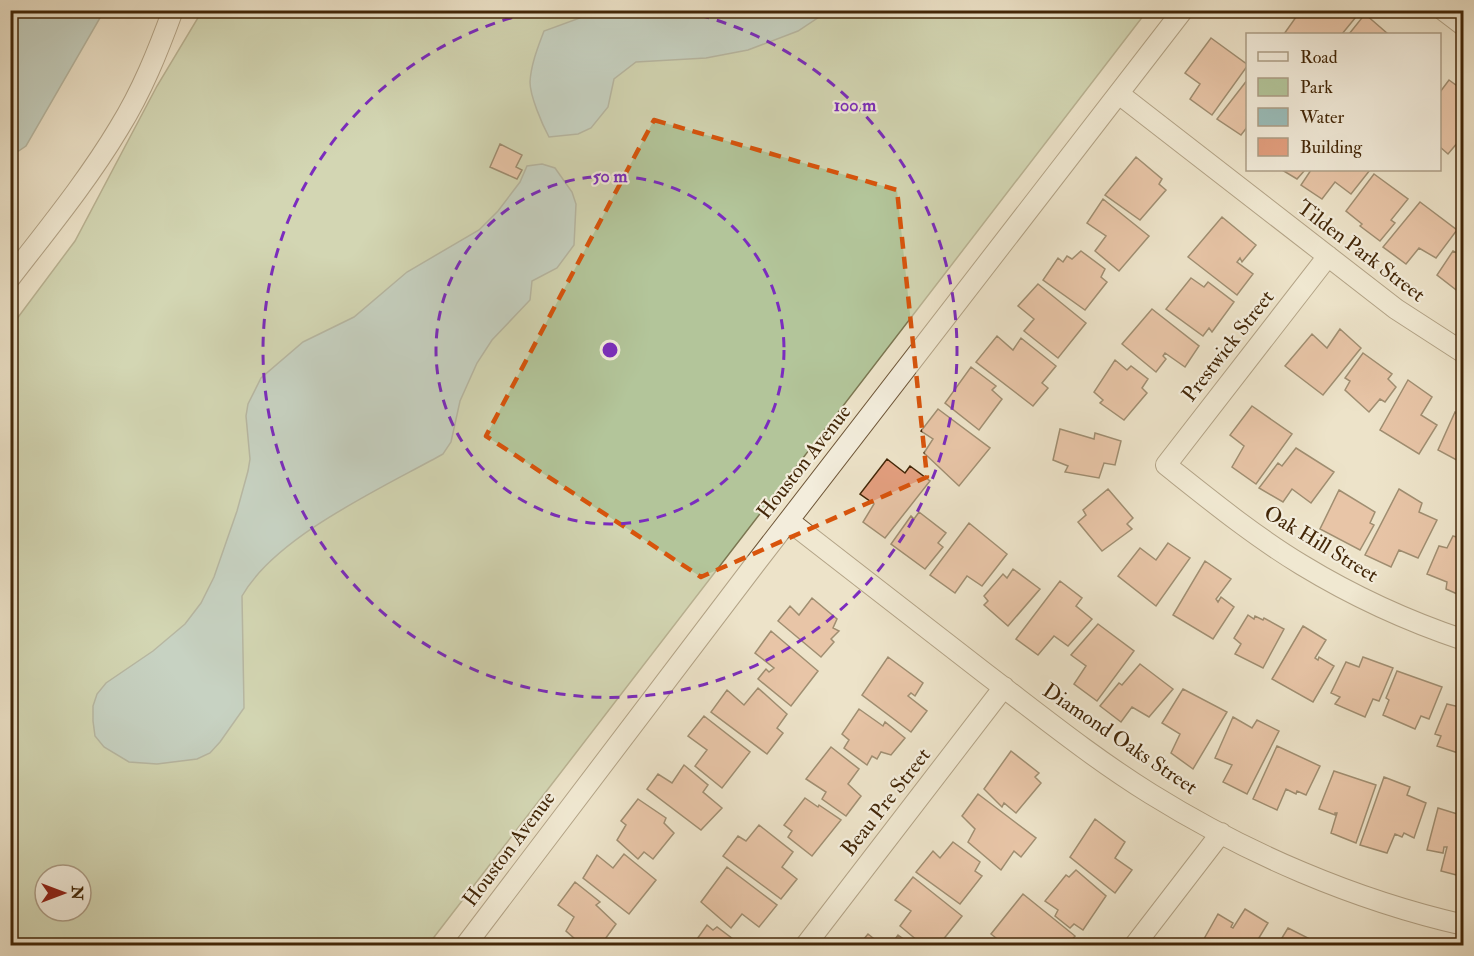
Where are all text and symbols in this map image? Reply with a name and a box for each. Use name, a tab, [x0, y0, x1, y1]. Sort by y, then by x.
legend	[1246, 33, 1441, 171]
text: Road	[1300, 46, 1338, 69]
text: Park	[1300, 76, 1333, 99]
text: 100 m	[834, 94, 877, 117]
text: Water	[1299, 106, 1344, 129]
text: Building	[1300, 136, 1363, 159]
text: 50 m	[593, 165, 628, 188]
street label: Tilden Park Street	[1291, 194, 1431, 308]
street label: Prestwick Street	[1176, 284, 1280, 407]
centre of rings	[600, 340, 620, 360]
street label: Houston Avenue	[751, 399, 857, 525]
street label: Oak Hill Street	[1259, 499, 1383, 589]
street label: Diamond Oaks Street	[1037, 677, 1203, 801]
street label: Beau Pre Street	[835, 742, 937, 862]
street label: Houston Avenue	[457, 786, 561, 912]
north arrow	[33, 863, 93, 923]
text: N	[67, 885, 87, 901]

